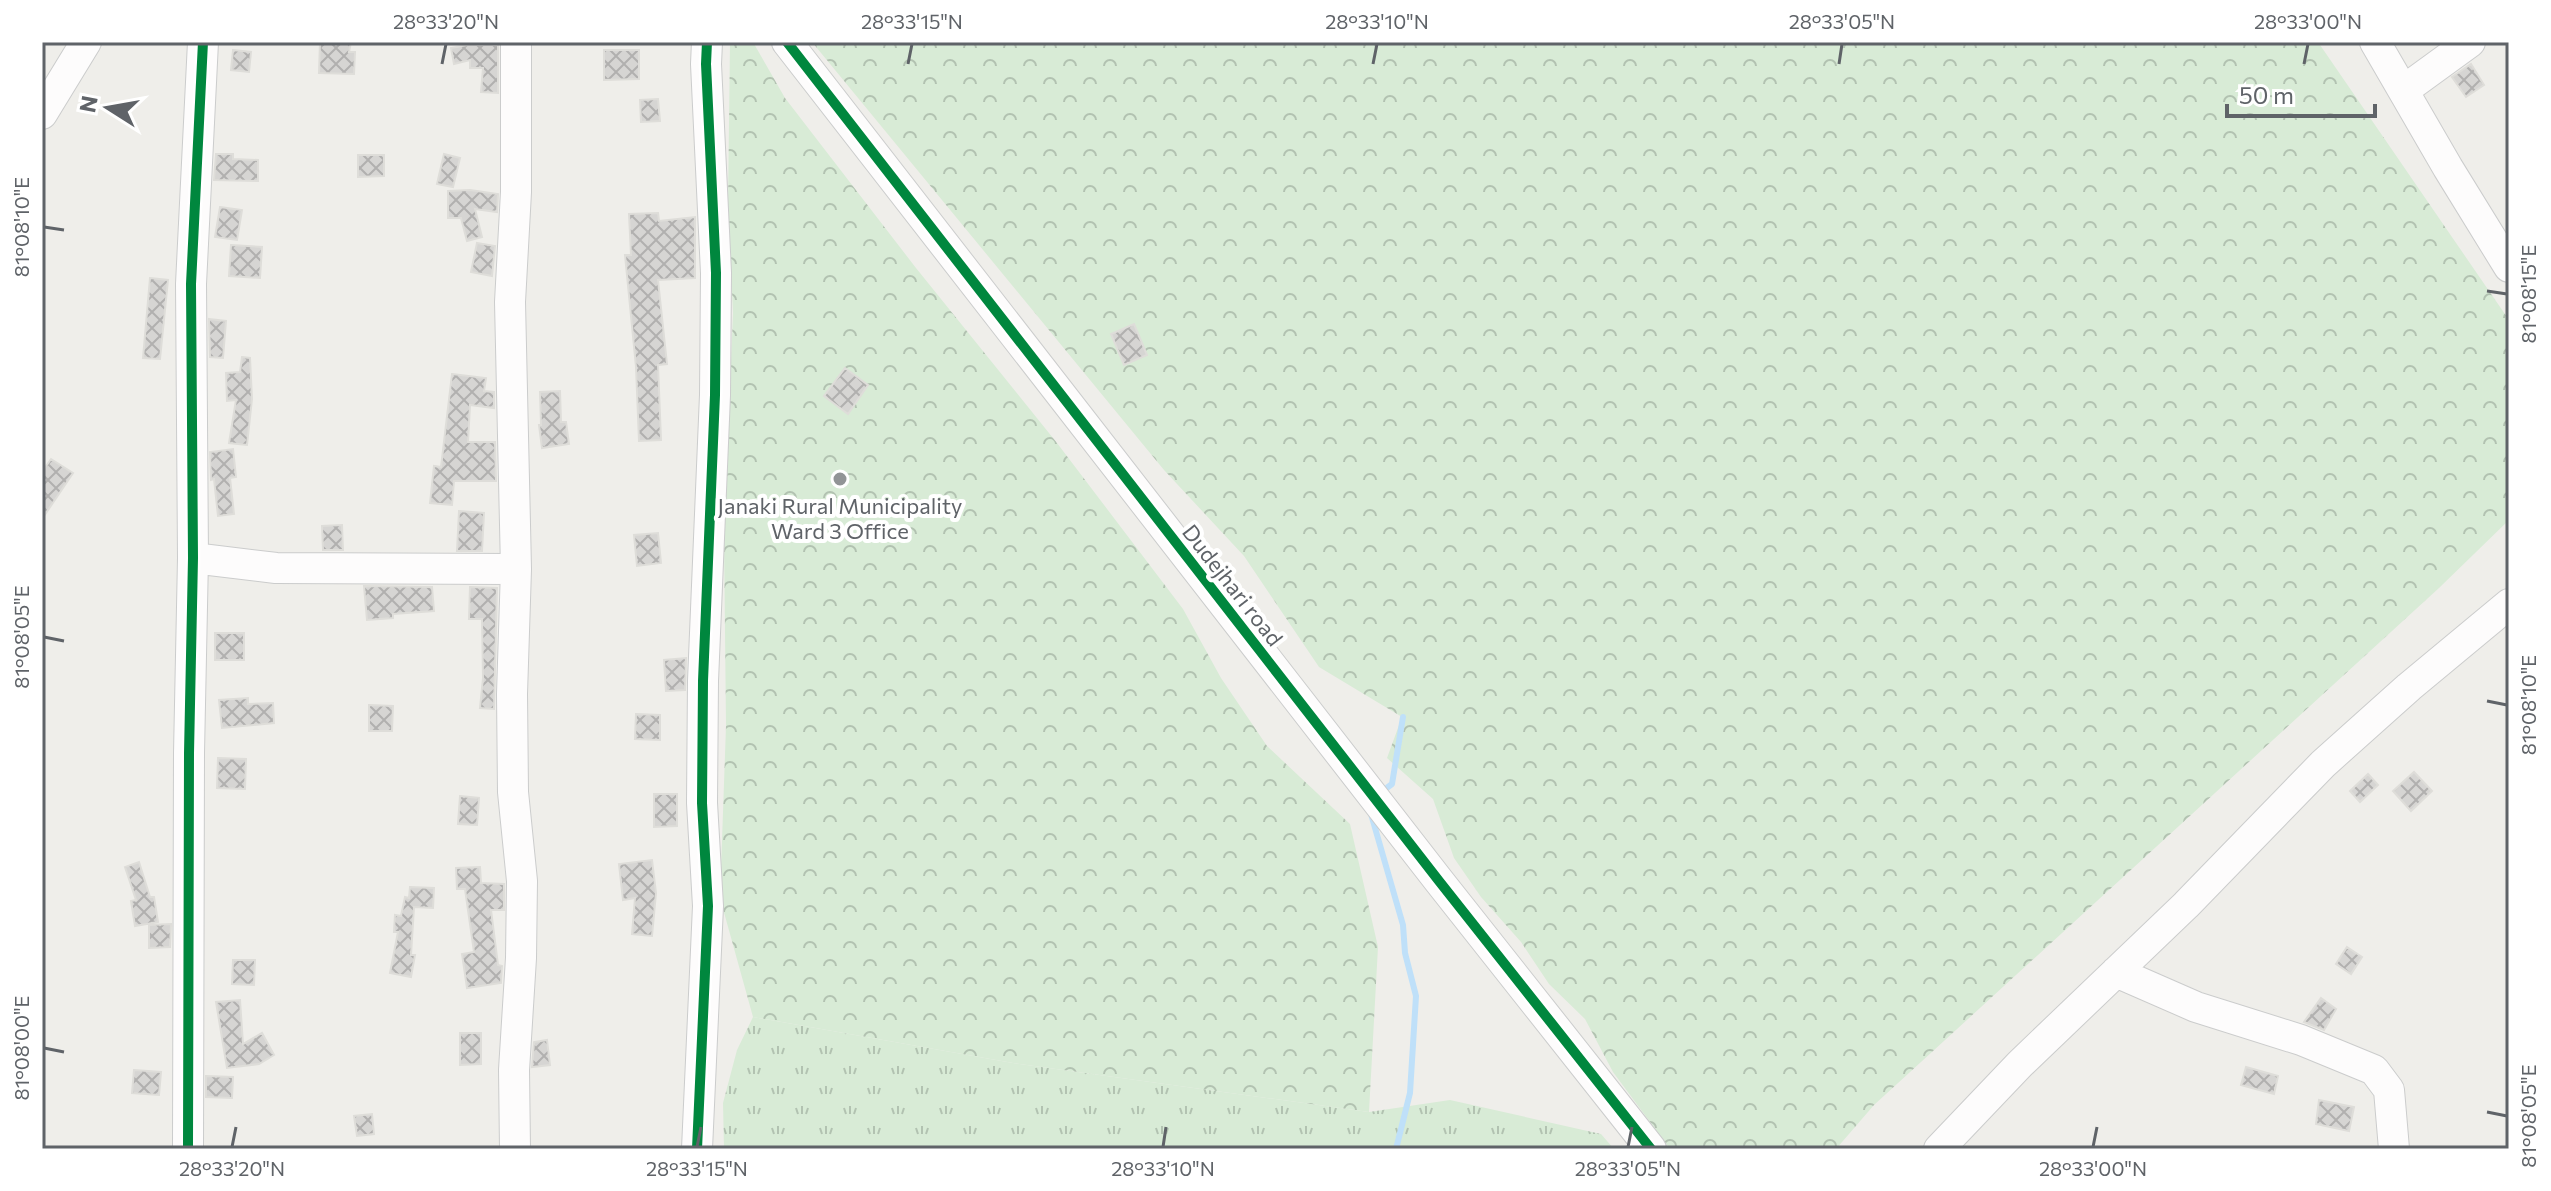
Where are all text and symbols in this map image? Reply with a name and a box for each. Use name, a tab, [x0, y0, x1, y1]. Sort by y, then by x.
text: 28°33'20"N	[393, 9, 499, 33]
text: 28°33'15"N	[861, 9, 963, 33]
text: 28°33'10"N	[1325, 9, 1429, 33]
text: 28°33'05"N	[1789, 9, 1895, 33]
text: 28°33'00"N	[2254, 9, 2362, 33]
north arrow	[68, 68, 148, 148]
scale bar	[2227, 68, 2375, 118]
text: 50 m	[2239, 80, 2294, 109]
text: N	[73, 93, 103, 115]
text: 81°08'10"E	[9, 177, 33, 277]
text: 81°08'15"E	[2516, 245, 2540, 343]
marker: Janaki Rural Municipality Ward 3 Office	[831, 470, 849, 488]
place label: Janaki Rural Municipality Ward 3 Office	[718, 492, 962, 544]
street label: Dudejhari road	[1177, 519, 1289, 651]
text: 81°08'05"E	[9, 585, 33, 689]
text: 81°08'10"E	[2516, 655, 2540, 755]
text: 81°08'00"E	[9, 996, 33, 1100]
text: 81°08'05"E	[2516, 1064, 2540, 1168]
text: 28°33'20"N	[179, 1156, 285, 1180]
text: 28°33'15"N	[646, 1156, 748, 1180]
text: 28°33'10"N	[1111, 1156, 1215, 1180]
text: 28°33'05"N	[1575, 1156, 1681, 1180]
text: 28°33'00"N	[2039, 1156, 2147, 1180]

